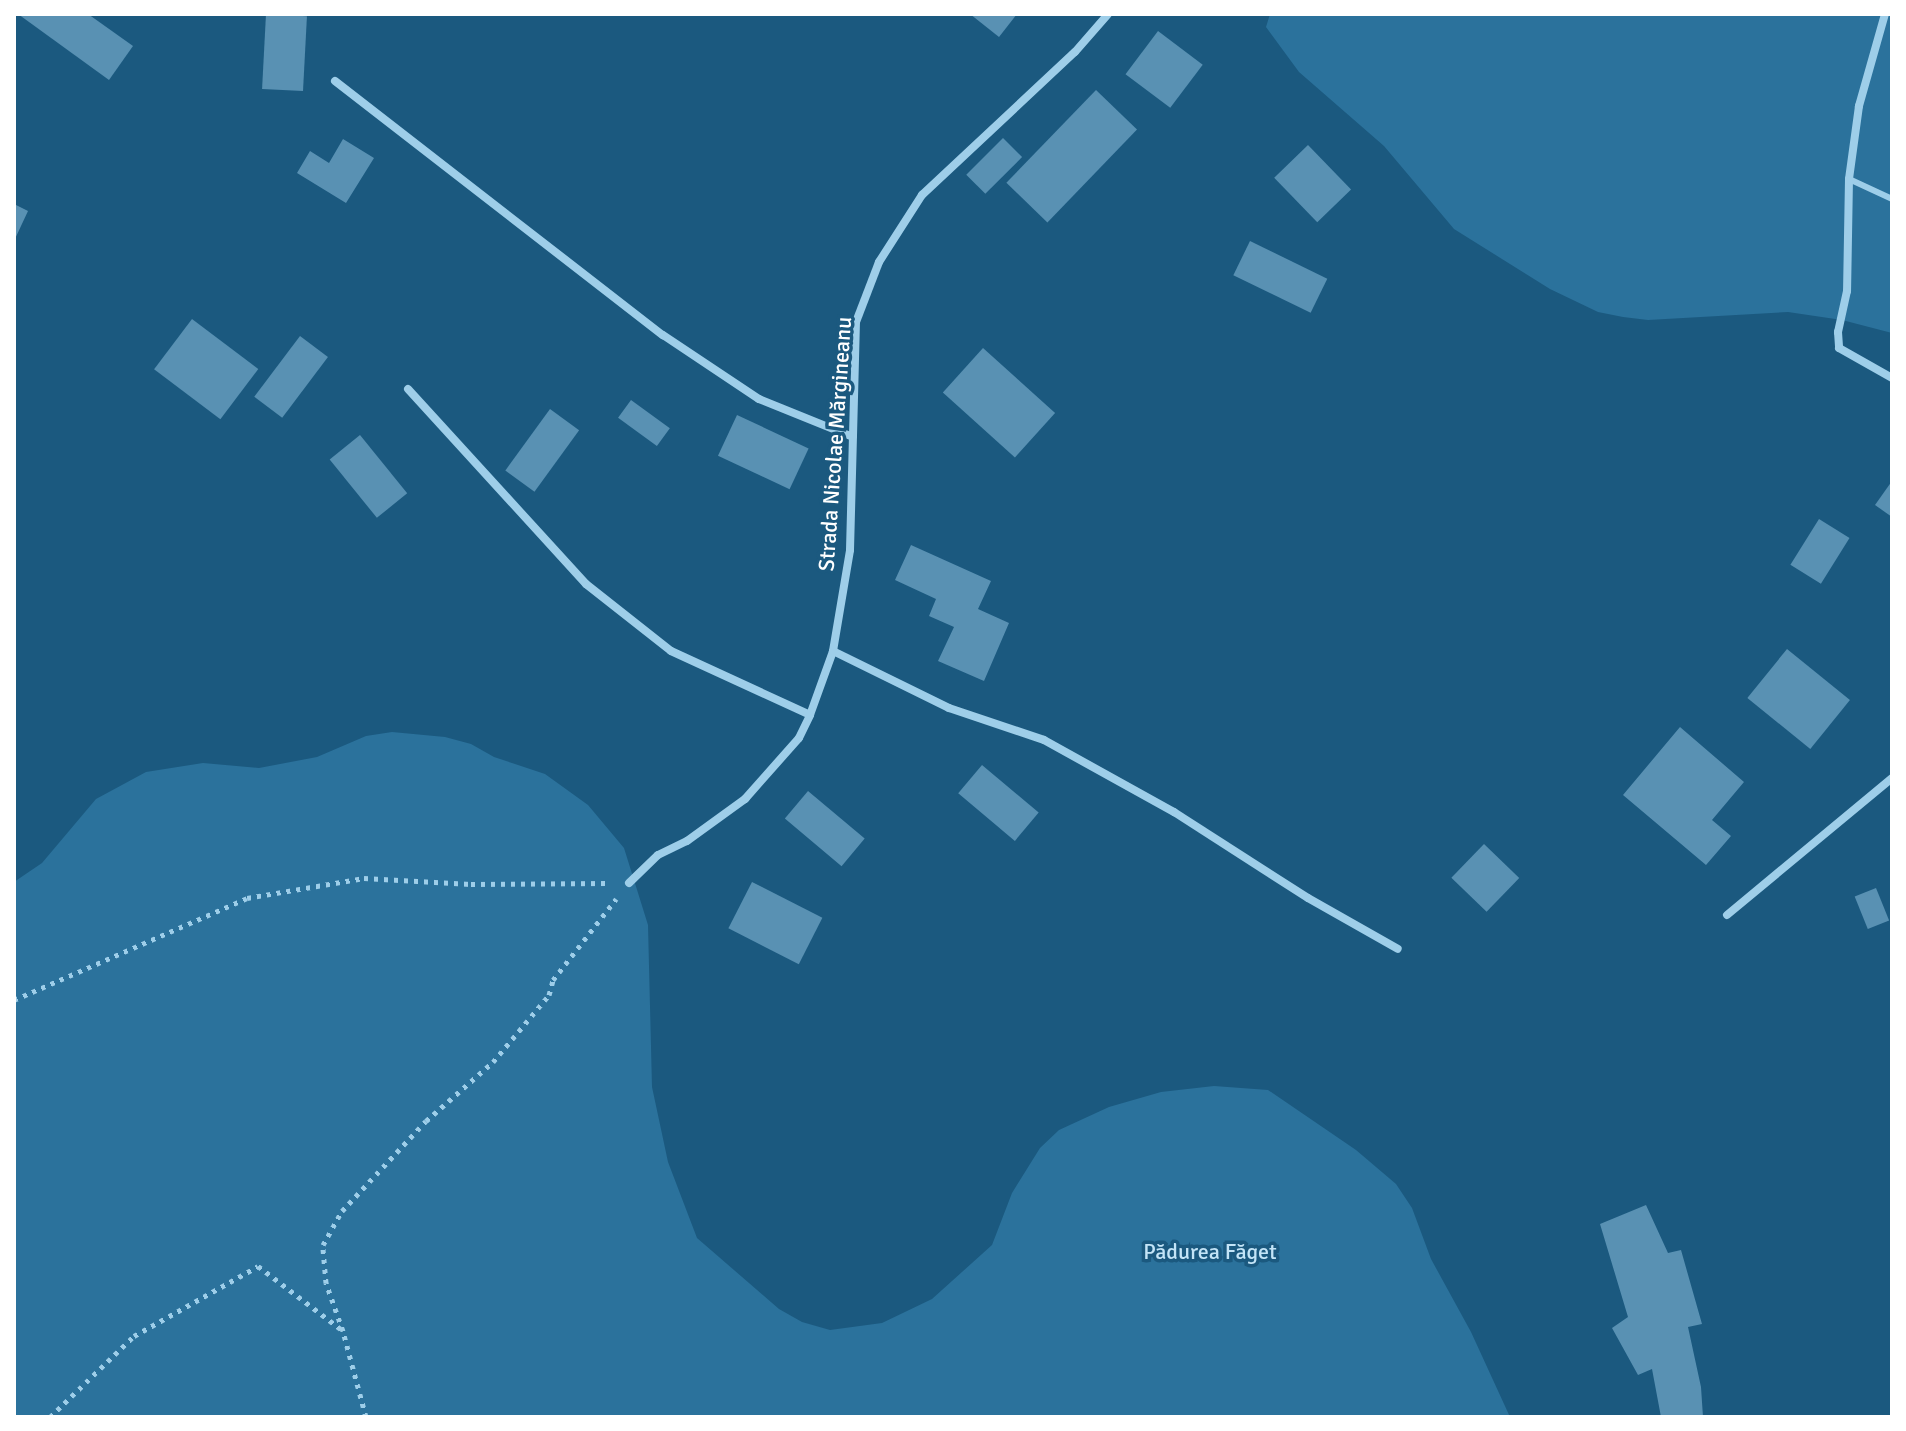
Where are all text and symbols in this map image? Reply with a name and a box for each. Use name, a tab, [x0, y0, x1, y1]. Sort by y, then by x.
street label: Strada Nicolae Mărgineanu	[813, 316, 857, 572]
park label: Pădurea Făget	[1143, 1239, 1277, 1265]

